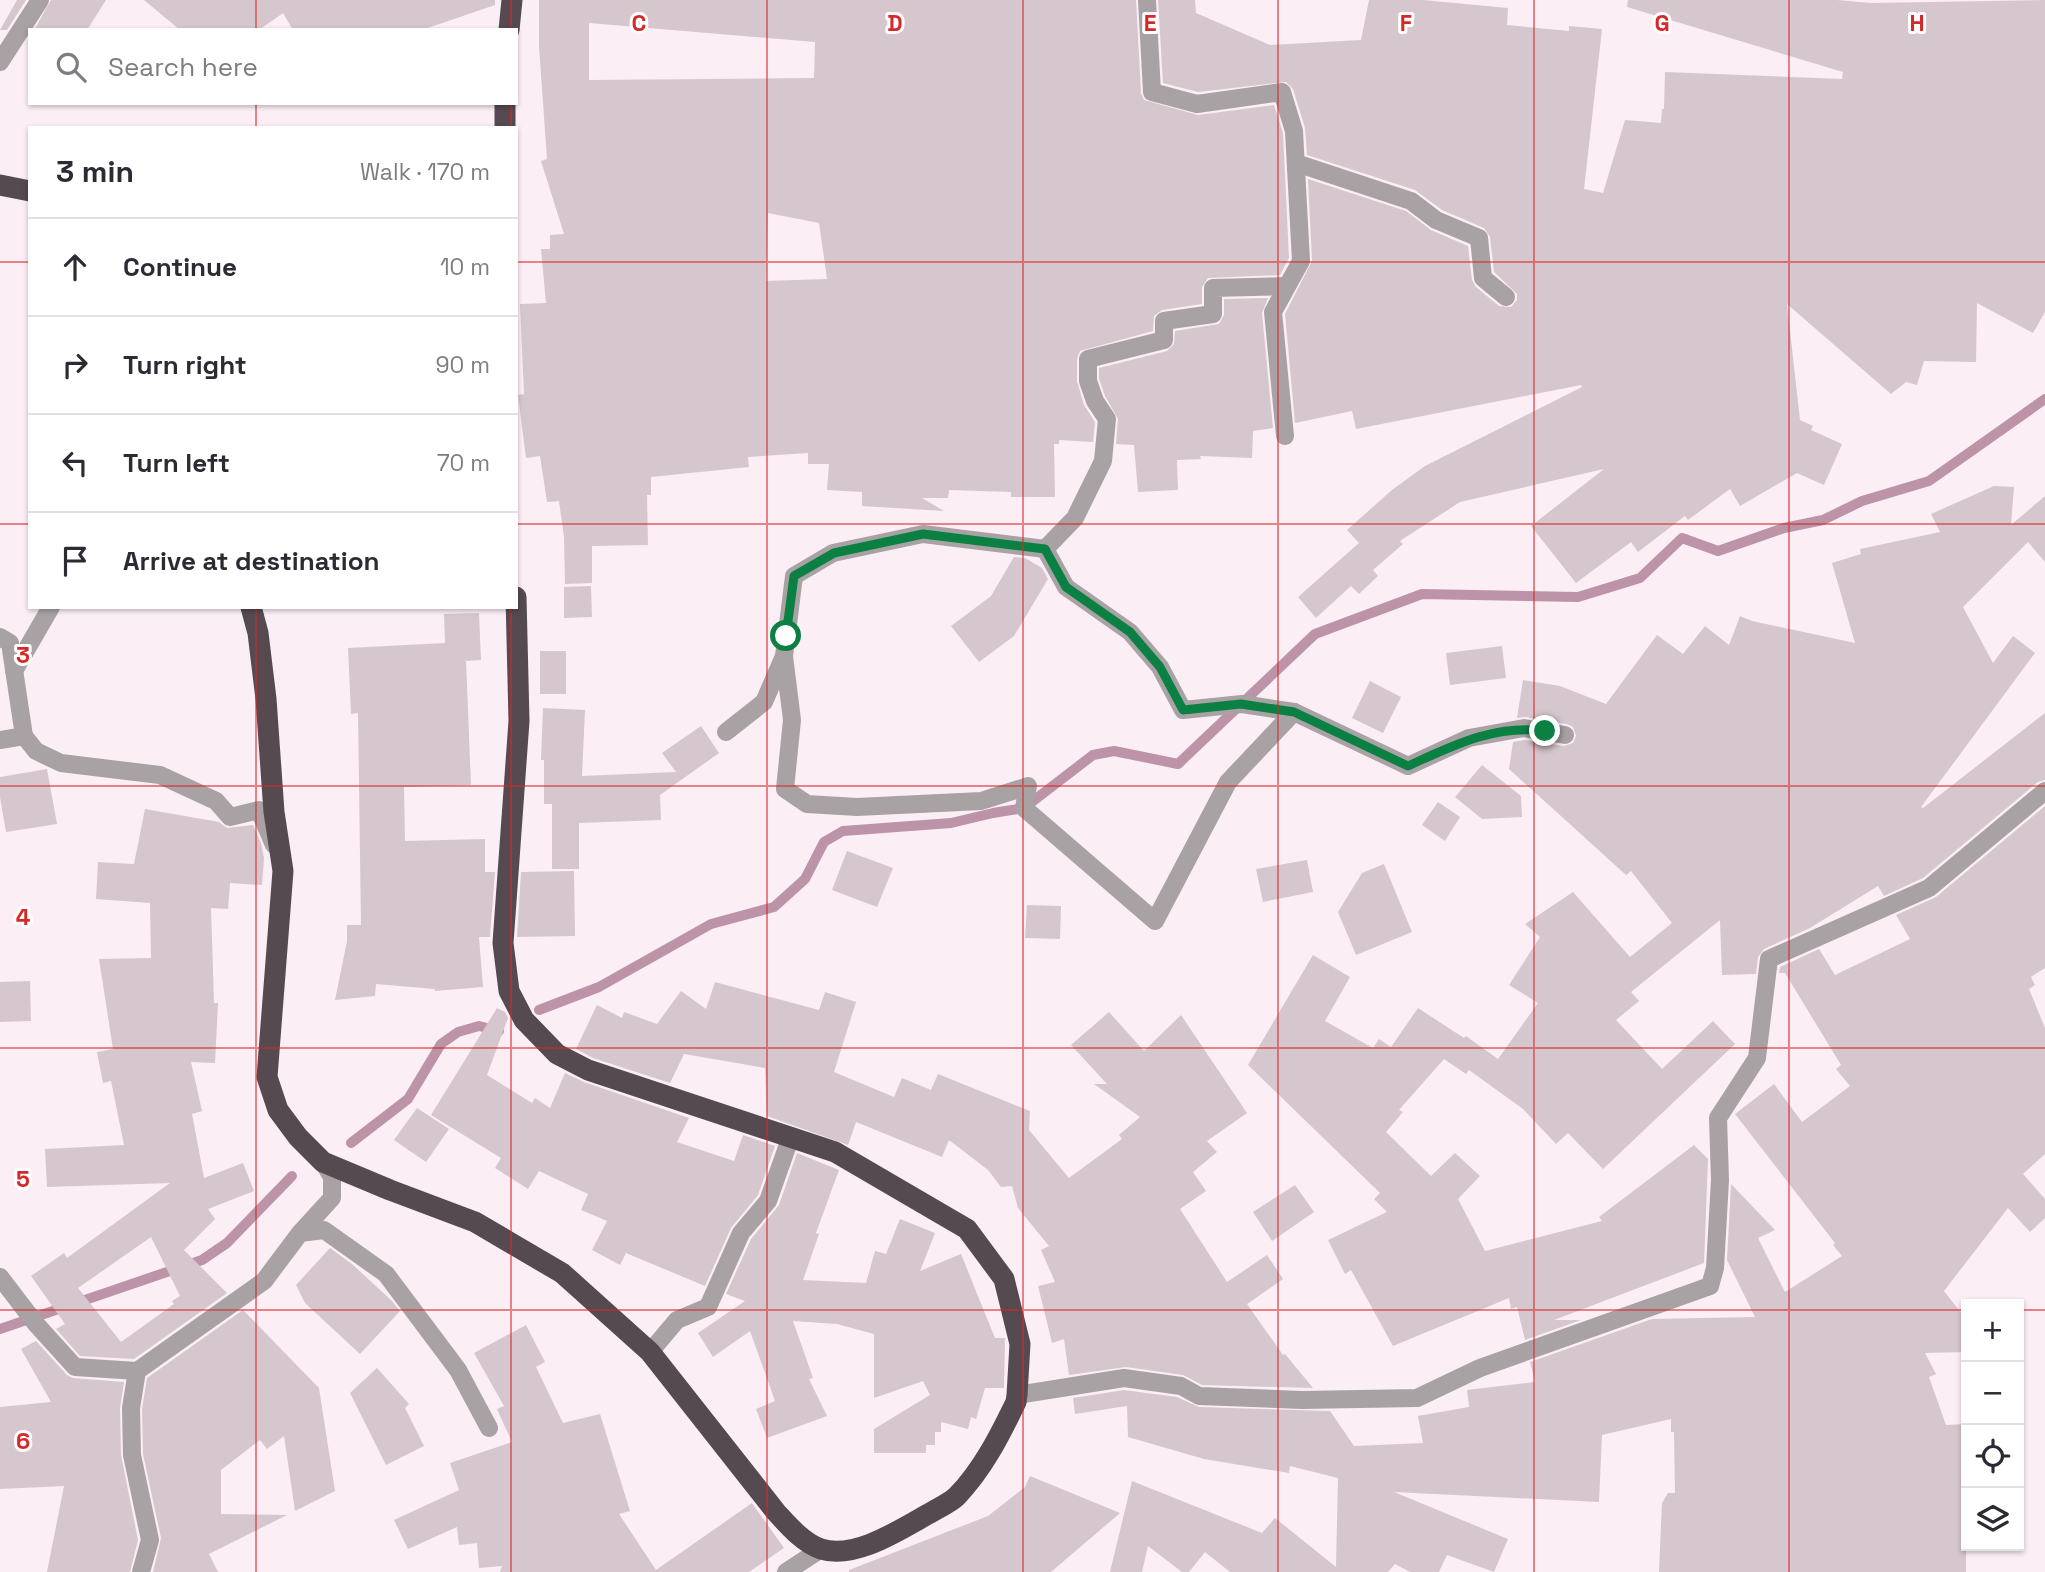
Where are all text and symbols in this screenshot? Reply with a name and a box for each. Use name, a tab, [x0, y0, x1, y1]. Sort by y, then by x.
text: C	[632, 8, 646, 38]
text: D	[887, 8, 903, 38]
text: E	[1144, 8, 1156, 38]
text: F	[1400, 8, 1412, 38]
text: G	[1654, 8, 1670, 38]
text: H	[1909, 8, 1925, 38]
search box	[28, 28, 518, 105]
icon: search	[52, 48, 90, 86]
text: Search here	[108, 50, 258, 84]
text: 3 min	[56, 152, 134, 191]
text: Walk · 170 m	[360, 157, 490, 187]
icon: ahead	[56, 248, 94, 286]
text: Continue	[123, 250, 237, 284]
text: 10 m	[440, 252, 490, 282]
icon: right	[56, 346, 94, 384]
text: Turn right	[123, 348, 247, 382]
text: 90 m	[435, 350, 490, 380]
icon: left	[56, 444, 94, 482]
text: Turn left	[123, 446, 230, 480]
text: 70 m	[437, 448, 490, 478]
icon: arrive	[56, 542, 94, 580]
text: Arrive at destination	[123, 544, 380, 578]
route start	[770, 620, 801, 651]
text: 3	[16, 640, 30, 670]
route end	[1529, 715, 1560, 746]
text: 4	[16, 902, 31, 932]
text: 5	[16, 1164, 30, 1194]
map controls	[1961, 1299, 2024, 1551]
button: +	[1961, 1299, 2024, 1362]
button: −	[1961, 1362, 2024, 1425]
button: locate	[1961, 1425, 2024, 1488]
text: 6	[16, 1426, 30, 1456]
button: layers	[1961, 1488, 2024, 1551]

